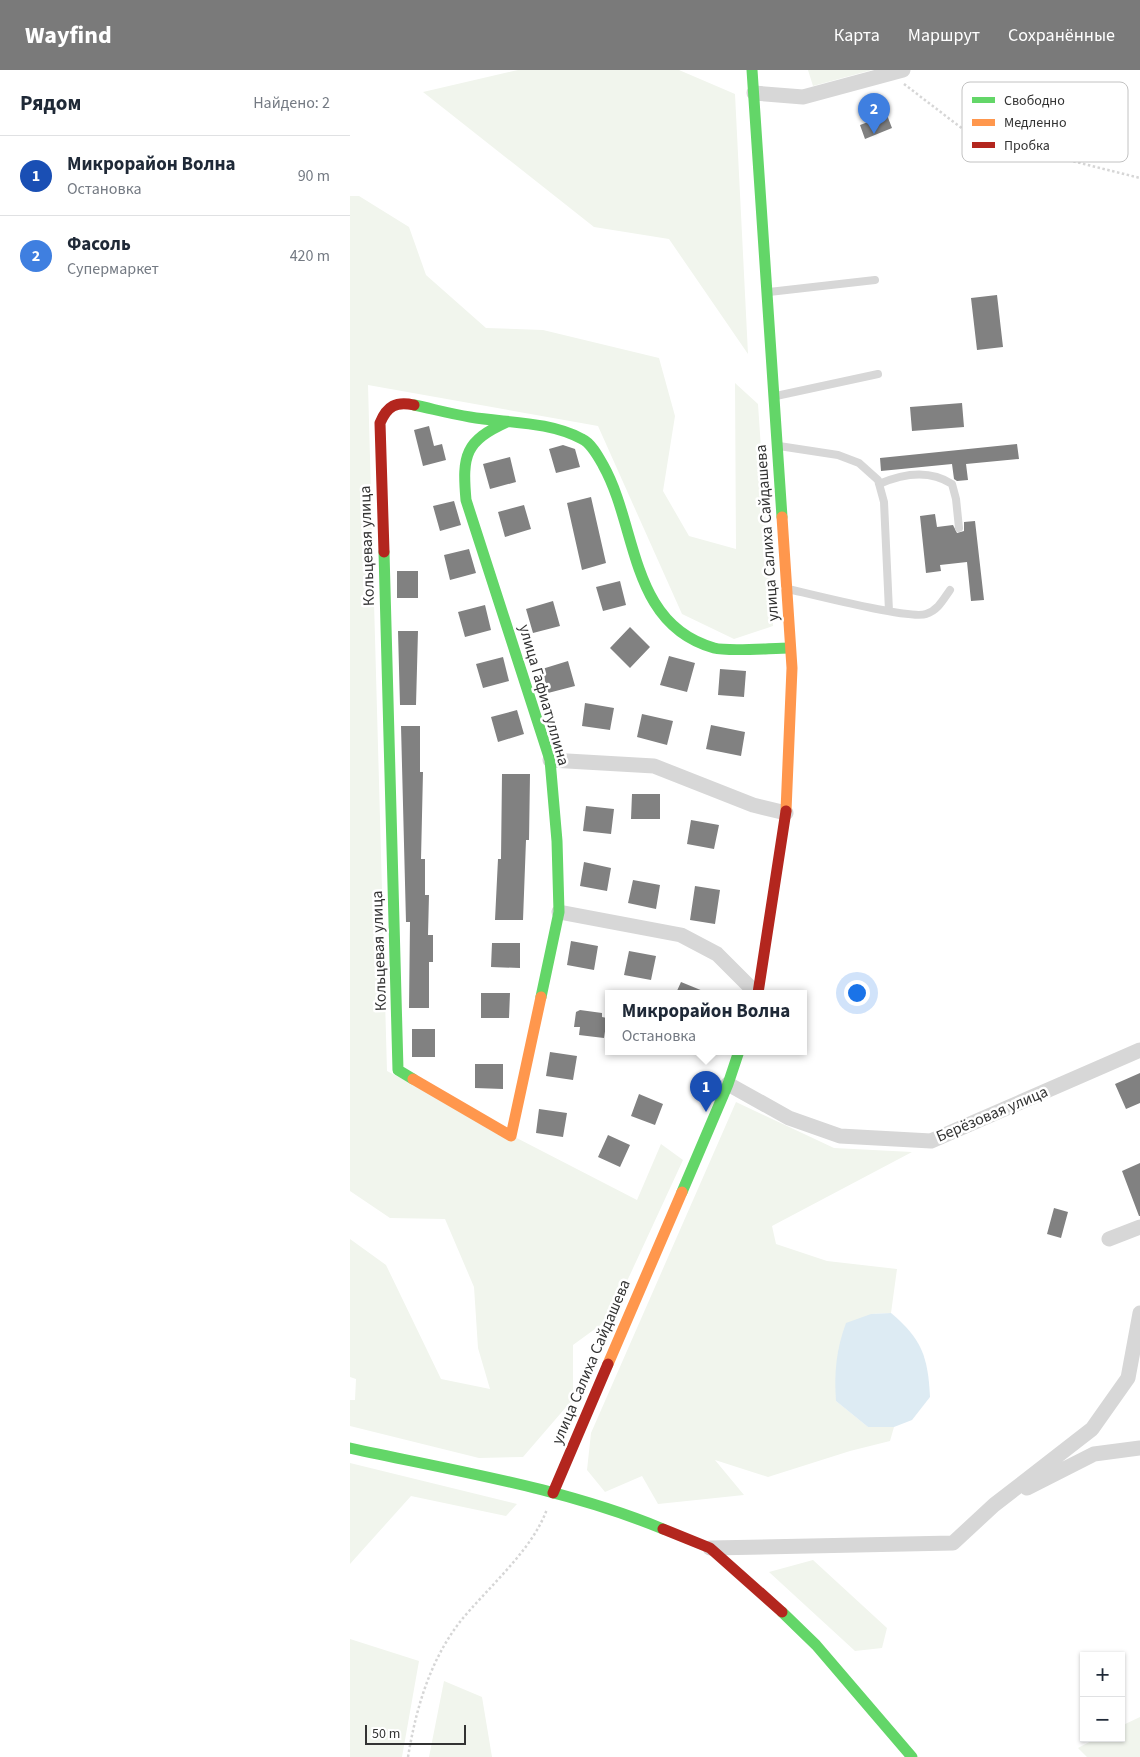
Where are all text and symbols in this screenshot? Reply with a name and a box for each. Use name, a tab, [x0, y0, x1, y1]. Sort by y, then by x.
text: Wayfind	[25, 18, 112, 53]
text: Карта	[834, 23, 880, 48]
text: Маршрут	[908, 23, 980, 48]
text: Сохранённые	[1008, 23, 1115, 48]
legend	[962, 82, 1128, 162]
text: Рядом	[20, 88, 81, 118]
text: Свободно	[1004, 91, 1065, 111]
text: Найдено: 2	[253, 92, 330, 114]
pin: 2	[858, 93, 890, 134]
text: Медленно	[1004, 113, 1067, 133]
text: Пробка	[1004, 136, 1050, 156]
text: Микрорайон Волна	[67, 151, 236, 178]
text: 1	[32, 165, 40, 187]
text: 90 m	[298, 165, 330, 187]
text: Остановка	[67, 178, 141, 200]
text: Фасоль	[67, 231, 131, 258]
text: 2	[32, 245, 40, 267]
text: 420 m	[290, 245, 330, 267]
text: Супермаркет	[67, 258, 159, 280]
street label: улица Салиха Сайдашева	[750, 444, 784, 622]
street label: Кольцевая улица	[354, 485, 380, 607]
street label: улица Гафиатуллина	[513, 622, 575, 768]
street label: Кольцевая улица	[366, 890, 392, 1012]
your location	[844, 980, 870, 1006]
popup	[605, 990, 807, 1055]
text: Микрорайон Волна	[622, 998, 790, 1025]
text: Остановка	[622, 1025, 696, 1047]
pin: 1	[690, 1071, 722, 1112]
street label: Берёзовая улица	[933, 1081, 1051, 1147]
street label: улица Салиха Сайдашева	[546, 1276, 636, 1448]
map controls	[1080, 1652, 1125, 1742]
button: +	[1080, 1652, 1125, 1697]
button: −	[1080, 1697, 1125, 1742]
scale bar	[365, 1722, 466, 1745]
text: 50 m	[372, 1724, 400, 1744]

